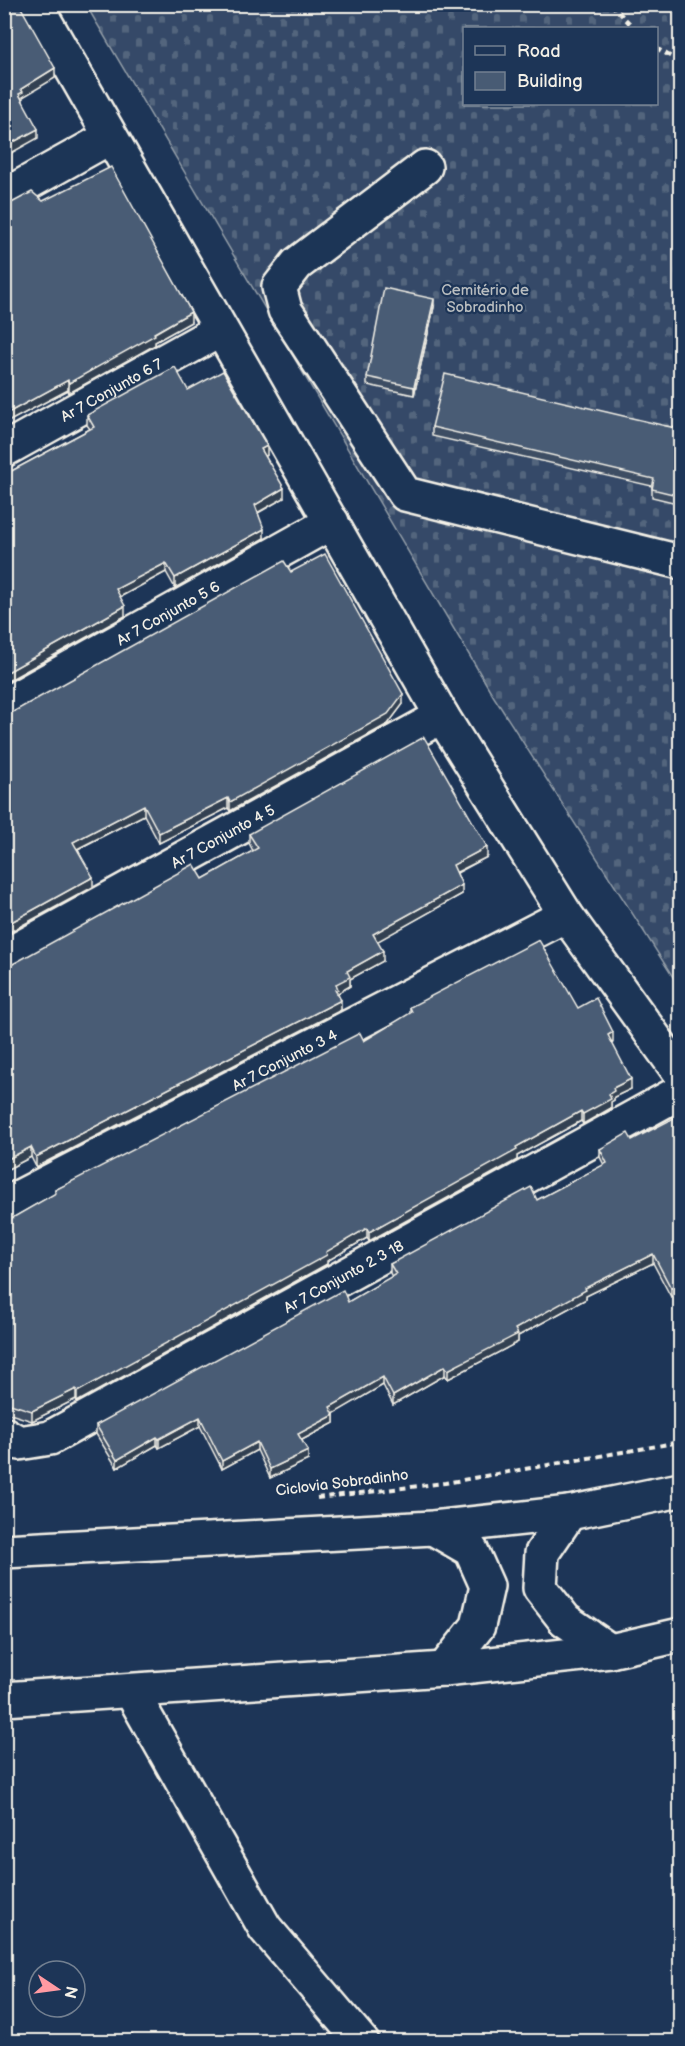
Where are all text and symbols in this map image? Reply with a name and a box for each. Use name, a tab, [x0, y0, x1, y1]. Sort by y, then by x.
legend	[463, 27, 658, 105]
text: Road	[517, 41, 561, 62]
text: Building	[517, 71, 583, 92]
park label: Cemitério de Sobradinho	[441, 281, 529, 317]
street label: Ar 7 Conjunto 6 7	[57, 354, 166, 426]
street label: Ar 7 Conjunto 5 6	[113, 577, 223, 650]
street label: Ar 7 Conjunto 4 5	[168, 800, 278, 873]
street label: Ar 7 Conjunto 3 4	[229, 1025, 341, 1095]
street label: Ar 7 Conjunto 2 3 18	[280, 1236, 407, 1317]
street label: Ciclovia Sobradinho	[274, 1465, 410, 1501]
north arrow	[27, 1959, 87, 2019]
text: N	[60, 1984, 81, 2000]

